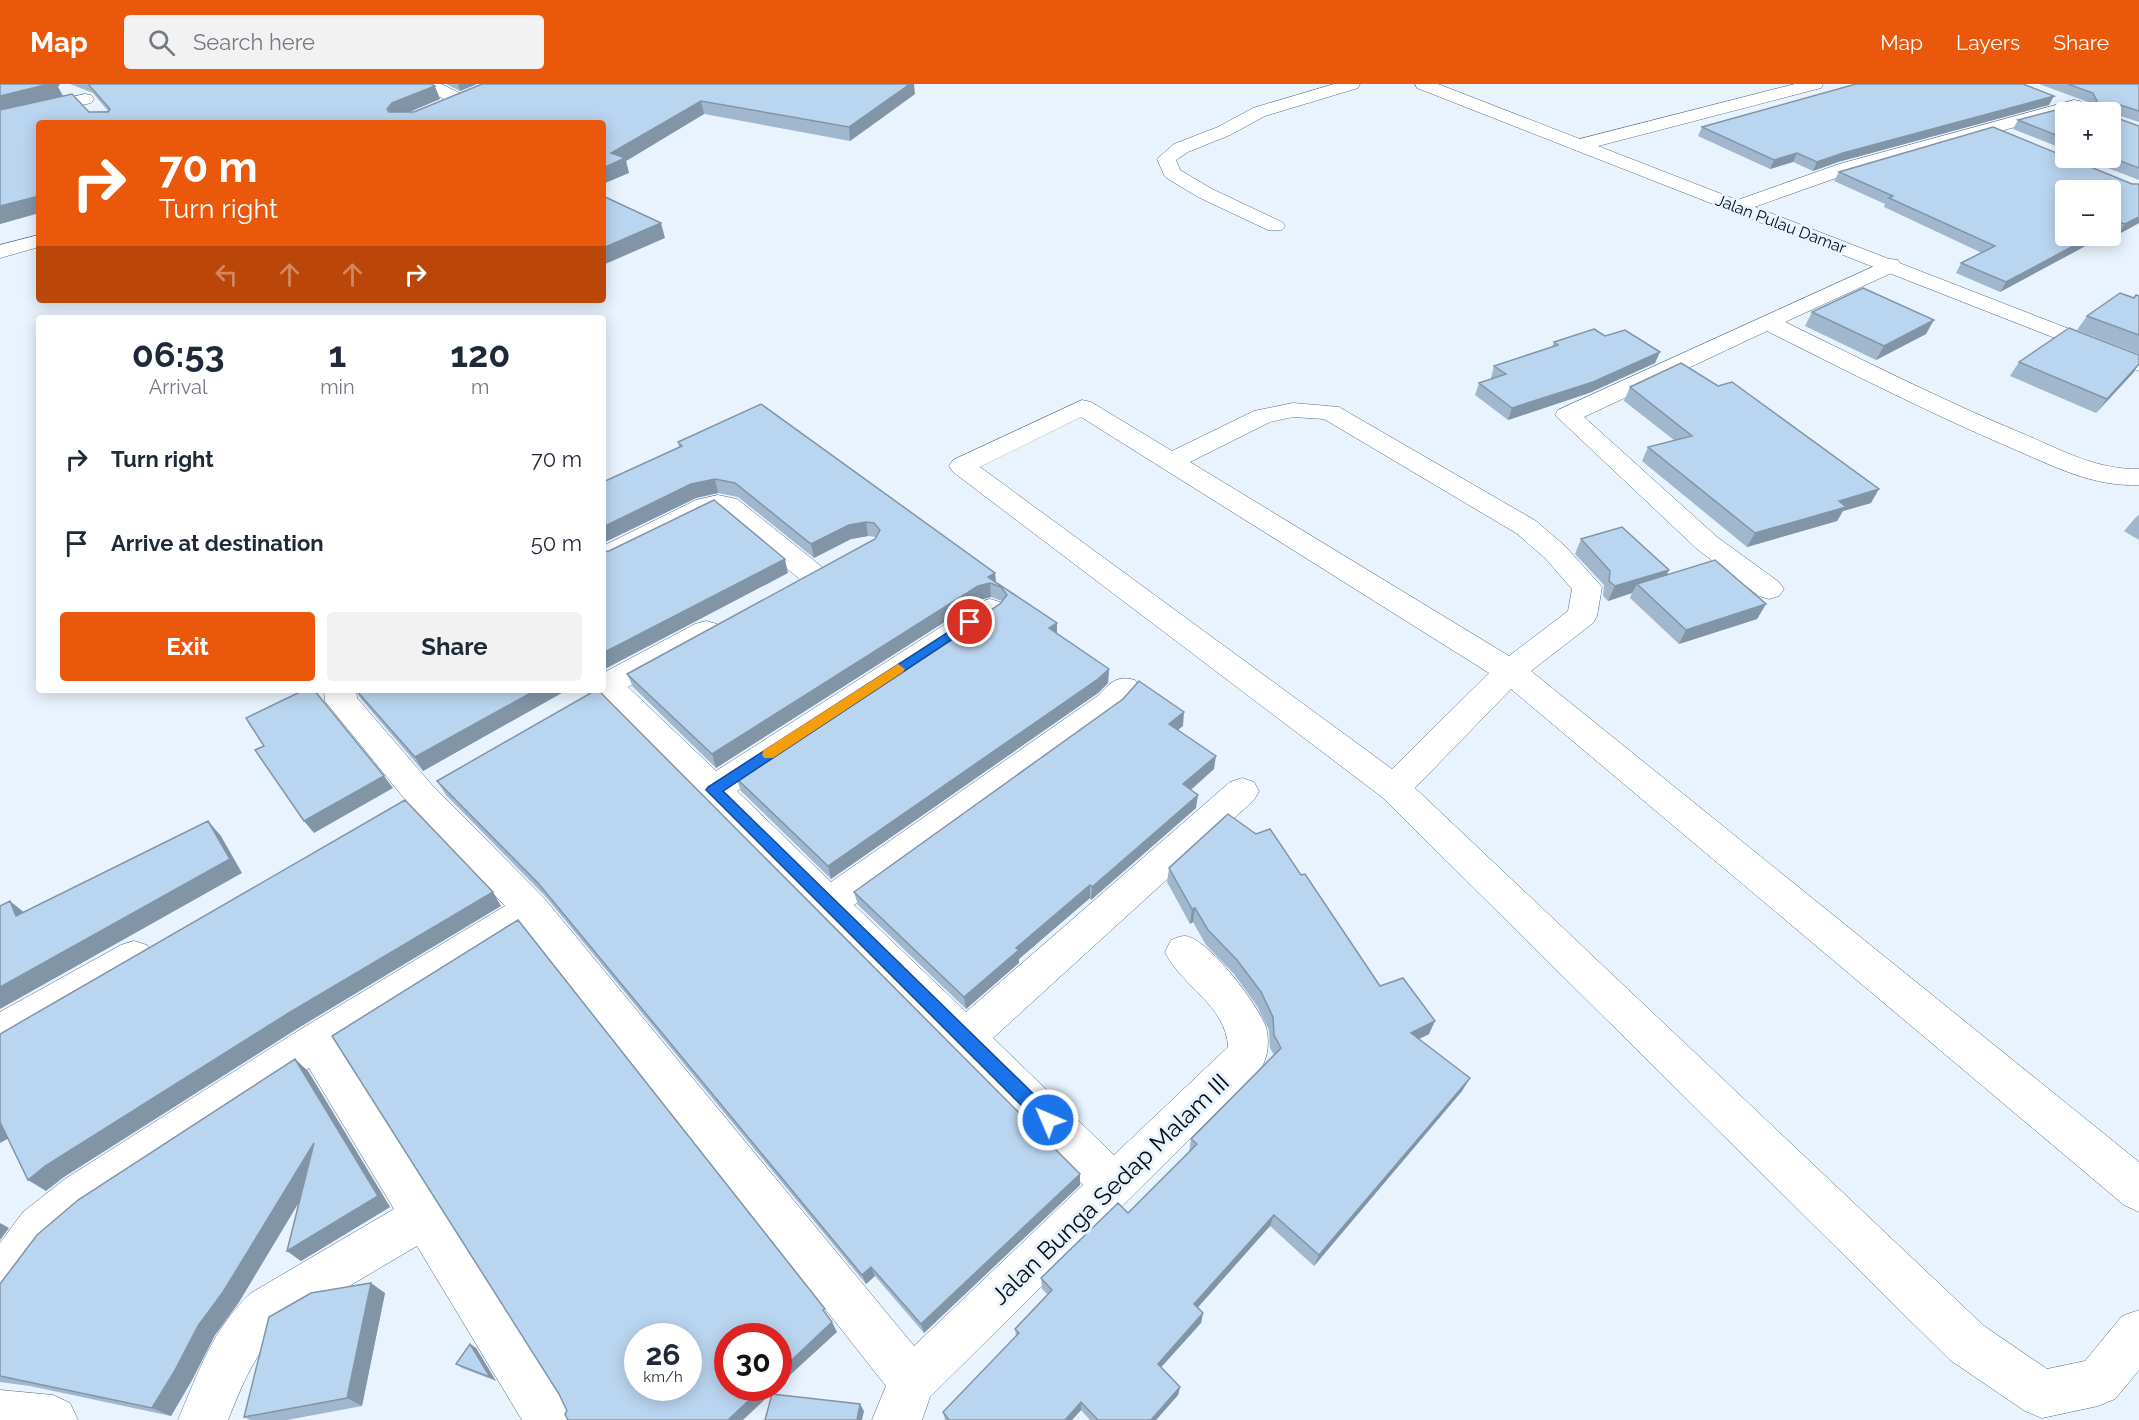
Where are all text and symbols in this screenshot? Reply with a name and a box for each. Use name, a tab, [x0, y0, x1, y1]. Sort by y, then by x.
search box	[124, 15, 544, 69]
text: Map	[30, 26, 88, 59]
icon: search	[145, 26, 178, 59]
text: Search here	[193, 29, 315, 55]
text: Map	[1880, 30, 1923, 55]
text: Layers	[1956, 30, 2020, 55]
text: Share	[2053, 30, 2109, 55]
map controls	[2055, 102, 2121, 246]
button: +	[2055, 102, 2121, 168]
text: 70 m	[159, 143, 258, 192]
icon: right	[60, 144, 138, 222]
button: −	[2055, 180, 2121, 246]
street label: Jalan Pulau Damar	[1713, 190, 1849, 258]
text: Turn right	[159, 193, 278, 224]
icon: left	[210, 258, 243, 291]
icon: ahead	[273, 258, 306, 291]
icon: ahead	[336, 258, 369, 291]
icon: right	[399, 258, 432, 291]
text: 06:53	[132, 333, 225, 375]
text: 1	[328, 333, 346, 375]
text: 120	[450, 333, 510, 375]
text: Arrival	[149, 375, 207, 399]
text: min	[320, 375, 355, 399]
text: m	[471, 375, 489, 399]
icon: right	[60, 443, 93, 476]
text: Turn right	[111, 446, 214, 472]
text: 70 m	[531, 446, 582, 472]
icon: arrive	[60, 527, 93, 560]
text: Arrive at destination	[111, 530, 324, 556]
text: 50 m	[531, 530, 582, 556]
pin	[944, 596, 995, 647]
icon: arrive	[953, 605, 986, 638]
button: Exit	[60, 612, 315, 681]
button: Share	[327, 612, 582, 681]
street label: Jalan Bunga Sedap Malam III	[985, 1068, 1235, 1310]
position arrow	[1016, 1088, 1080, 1152]
speed limit sign: 30	[714, 1323, 792, 1401]
text: 26	[645, 1337, 681, 1372]
text: km/h	[643, 1368, 683, 1386]

